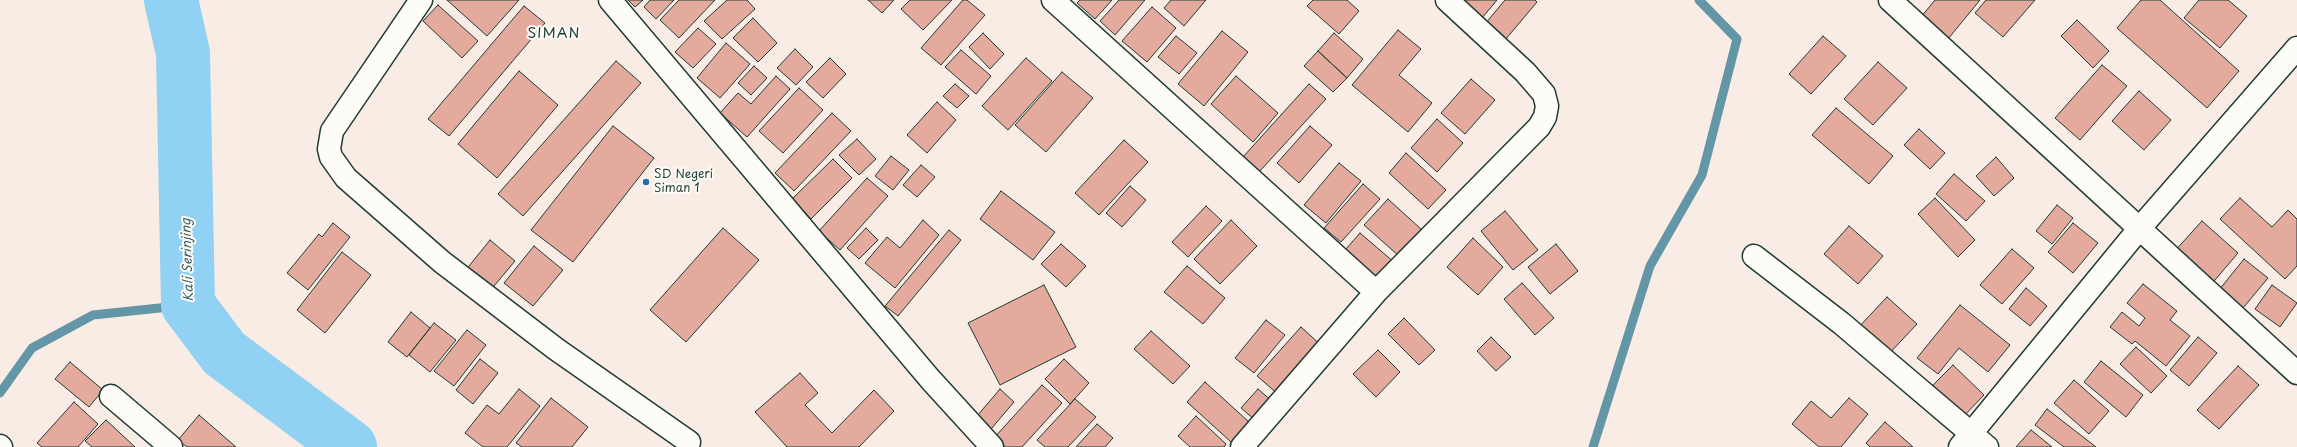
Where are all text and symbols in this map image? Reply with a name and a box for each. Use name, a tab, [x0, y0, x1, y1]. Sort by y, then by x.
district label: SIMAN	[528, 26, 580, 42]
place label: SD Negeri Siman 1	[654, 168, 713, 196]
marker: SD Negeri Siman 1	[641, 177, 651, 187]
water label: Kali Serinjing	[179, 218, 197, 302]

